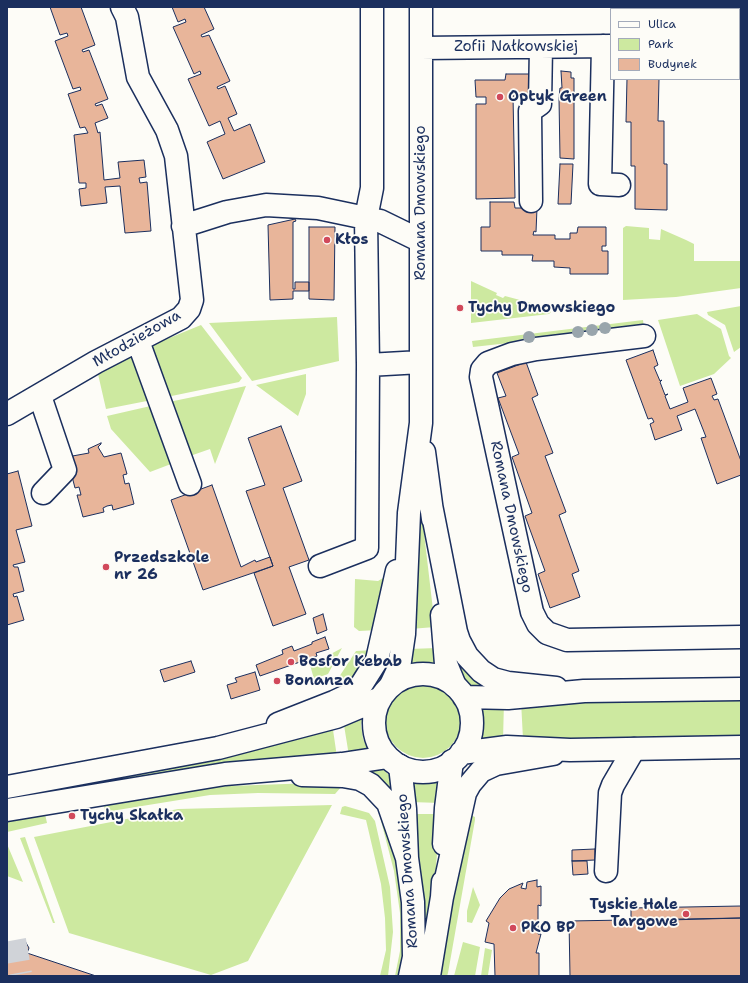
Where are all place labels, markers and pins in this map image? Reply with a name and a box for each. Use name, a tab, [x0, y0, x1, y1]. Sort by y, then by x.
place label: Optyk Green	[508, 88, 607, 106]
marker: Optyk Green	[495, 92, 505, 102]
place label: Kłos	[335, 231, 368, 249]
marker: Kłos	[322, 235, 332, 245]
place label: Tychy Dmowskiego	[468, 299, 615, 317]
marker: Tychy Dmowskiego	[455, 303, 465, 313]
place label: Przedszkole nr 26	[114, 549, 210, 584]
marker: Przedszkole nr 26	[101, 562, 111, 572]
place label: Bosfor Kebab	[299, 653, 402, 671]
marker: Bosfor Kebab	[286, 657, 296, 667]
place label: Bonanza	[285, 672, 353, 690]
marker: Bonanza	[272, 676, 282, 686]
place label: Tychy Skałka	[80, 807, 183, 825]
marker: Tychy Skałka	[67, 811, 77, 821]
place label: Tyskie Hale Targowe	[590, 896, 678, 931]
marker: Tyskie Hale Targowe	[681, 909, 691, 919]
place label: PKO BP	[521, 919, 575, 937]
marker: PKO BP	[508, 923, 518, 933]

